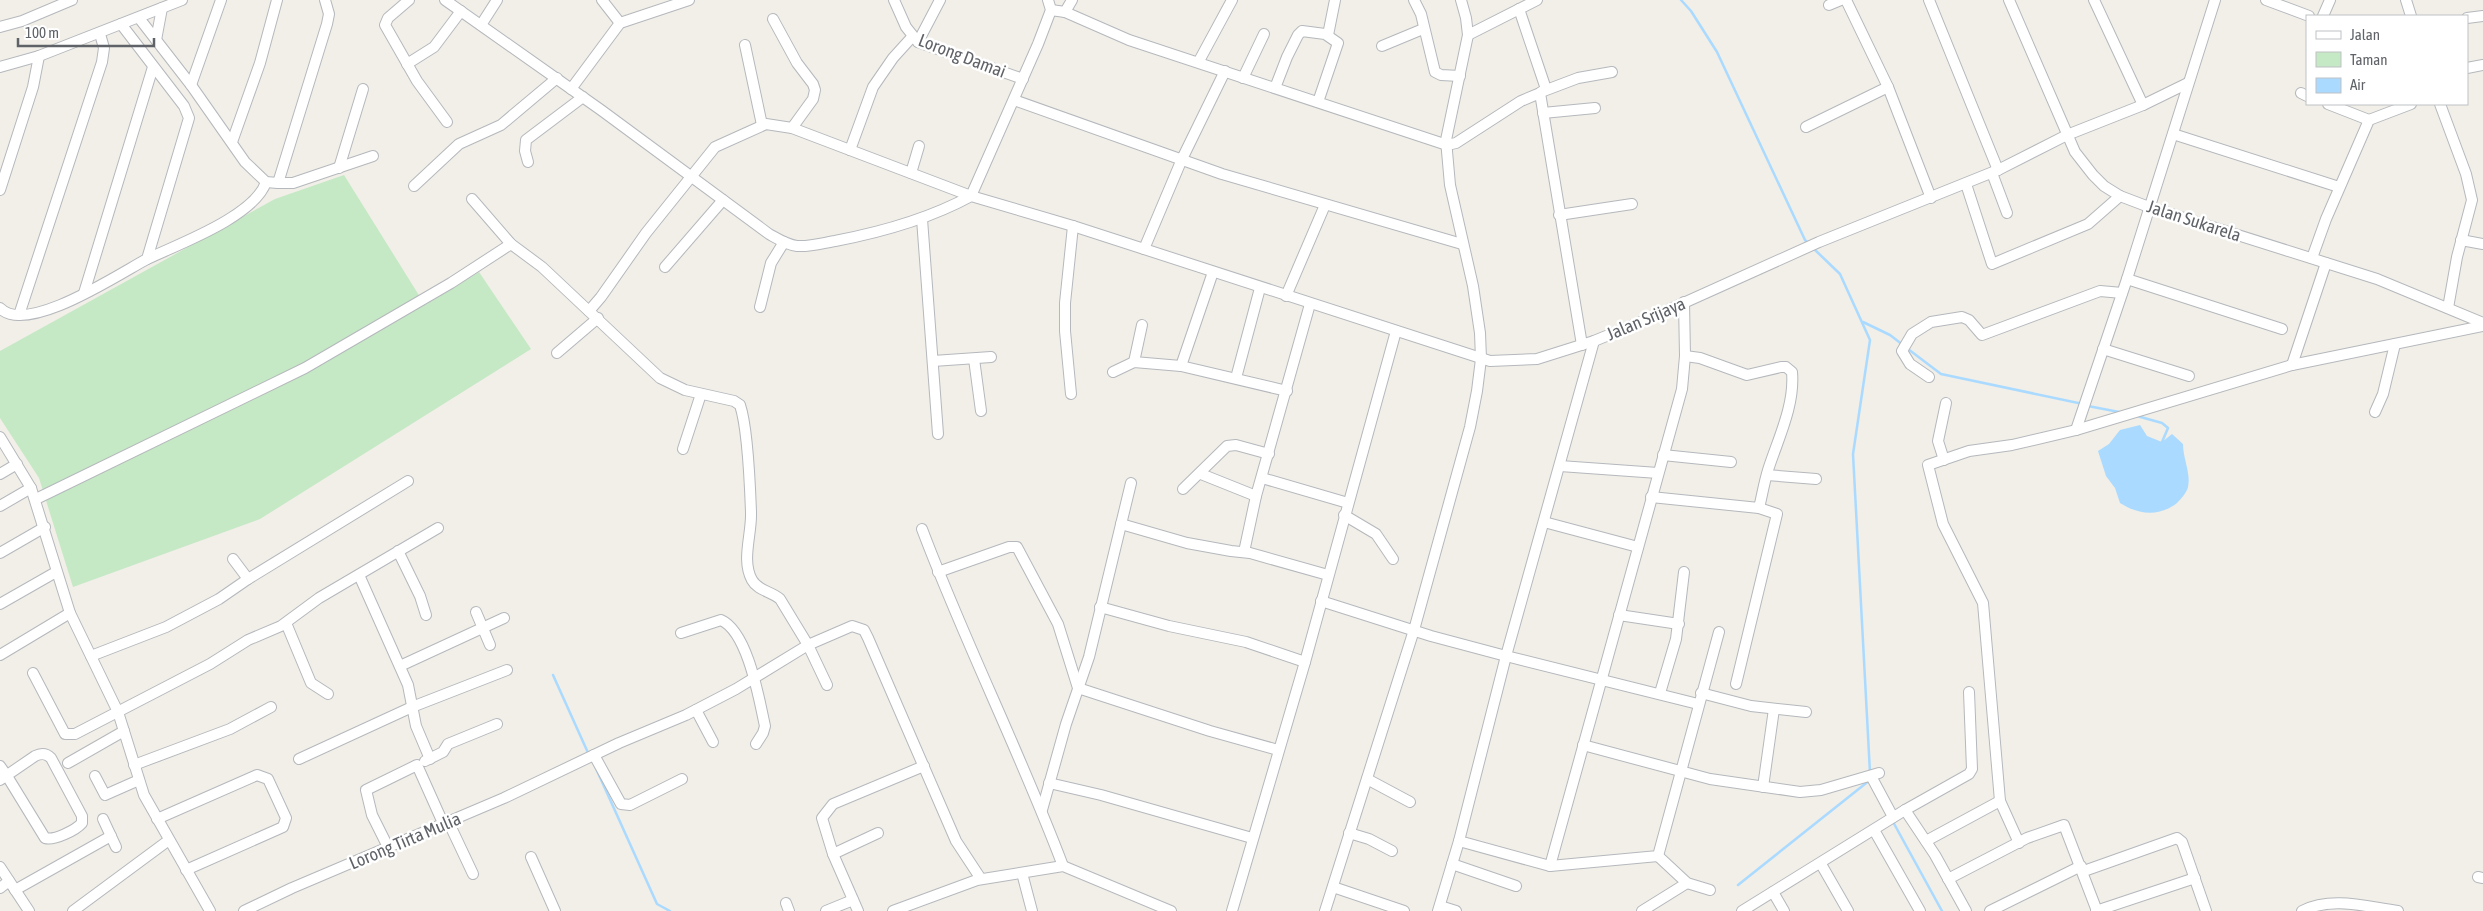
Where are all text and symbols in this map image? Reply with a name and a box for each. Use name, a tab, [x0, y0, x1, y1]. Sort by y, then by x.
scale bar	[18, 15, 154, 47]
legend	[2306, 15, 2468, 105]
text: 100 m	[25, 24, 59, 41]
text: Jalan	[2350, 26, 2380, 43]
street label: Lorong Damai	[915, 29, 1009, 82]
text: Taman	[2350, 51, 2388, 68]
text: Air	[2350, 76, 2366, 93]
street label: Jalan Sukarela	[2144, 195, 2244, 246]
street label: Jalan Srijaya	[1603, 293, 1688, 345]
street label: Lorong Tirta Mulia	[346, 808, 464, 873]

